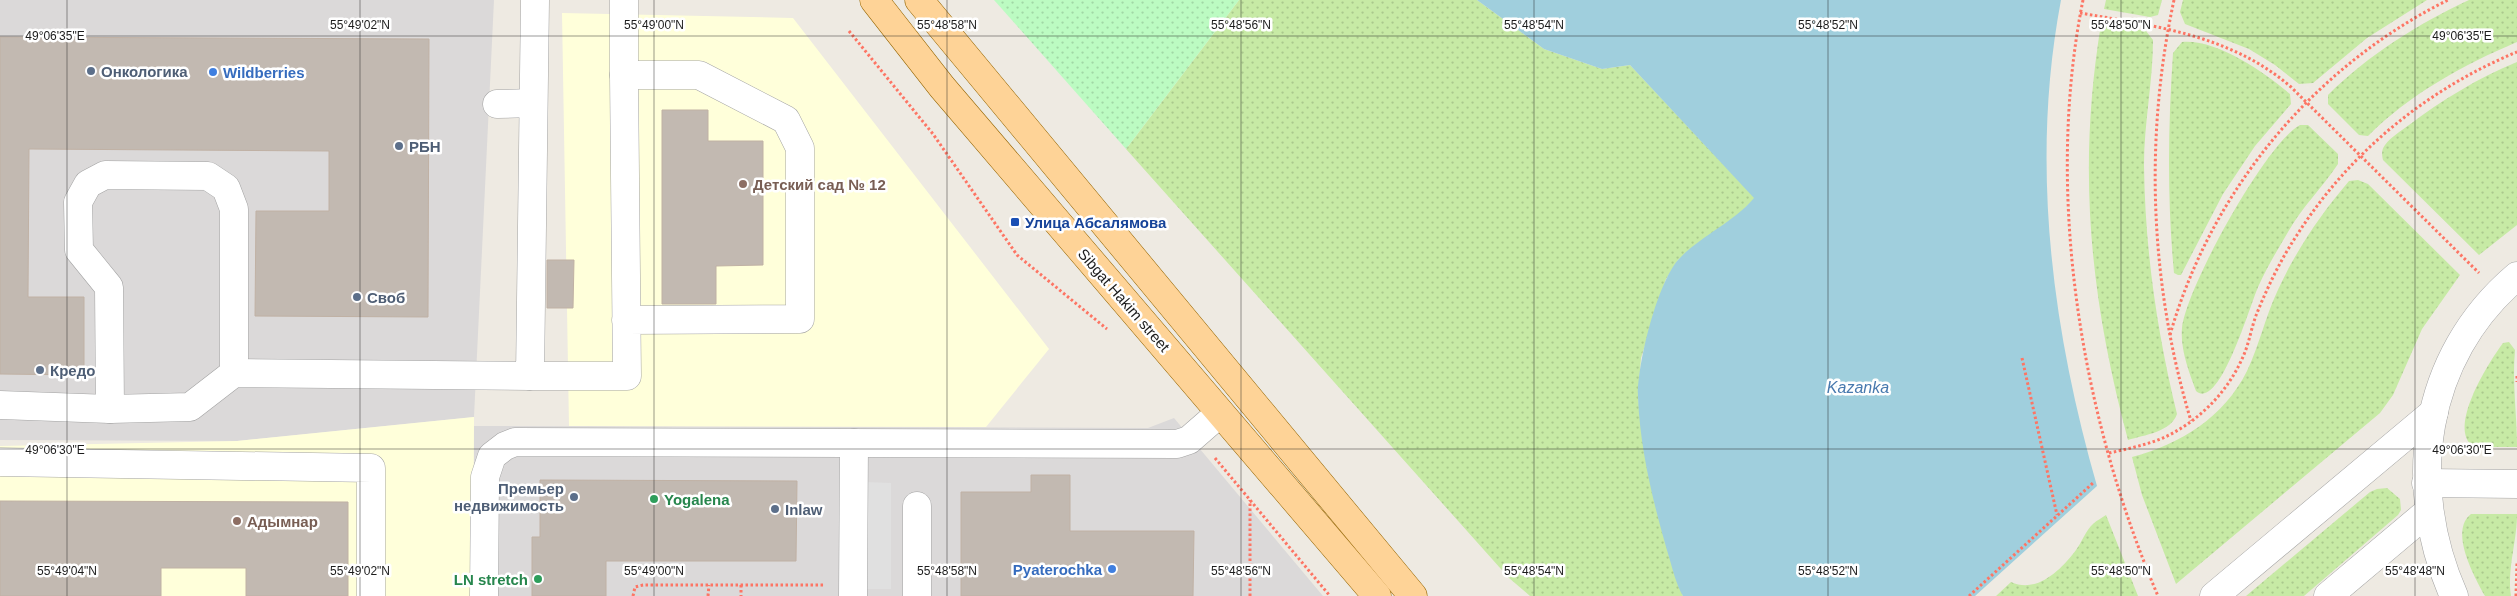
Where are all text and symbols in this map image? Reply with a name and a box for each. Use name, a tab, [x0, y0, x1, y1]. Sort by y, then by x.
text: 55°49'02"N	[330, 18, 390, 32]
text: 55°49'00"N	[624, 18, 684, 32]
text: 55°48'58"N	[917, 18, 977, 32]
text: 55°48'56"N	[1211, 18, 1271, 32]
text: 55°48'54"N	[1504, 18, 1564, 32]
text: 55°48'52"N	[1798, 18, 1858, 32]
text: 55°48'50"N	[2091, 18, 2151, 32]
text: 49°06'35"E	[25, 29, 85, 43]
text: 49°06'35"E	[2432, 29, 2492, 43]
place label: Онкологика	[101, 63, 188, 80]
place label: Wildberries	[223, 64, 305, 81]
marker: Онкологика	[85, 65, 97, 77]
marker: Wildberries	[207, 66, 219, 78]
place label: РБН	[409, 138, 441, 155]
marker: РБН	[393, 140, 405, 152]
place label: Детский сад № 12	[753, 176, 886, 193]
marker: Детский сад № 12	[737, 178, 749, 190]
place label: Улица Абсалямова	[1025, 214, 1167, 231]
marker: Улица Абсалямова	[1009, 216, 1021, 228]
street label: Sibgat Hakim street	[1075, 245, 1174, 356]
place label: Своб	[367, 289, 405, 306]
marker: Своб	[351, 291, 363, 303]
place label: Кредо	[50, 362, 95, 379]
marker: Кредо	[34, 364, 46, 376]
water label: Kazanka	[1827, 379, 1889, 396]
text: 49°06'30"E	[25, 443, 85, 457]
text: 49°06'30"E	[2432, 443, 2492, 457]
place label: Премьер недвижимость	[454, 480, 564, 514]
marker: Премьер недвижимость	[568, 491, 580, 503]
place label: Yogalena	[664, 491, 730, 508]
marker: Yogalena	[648, 493, 660, 505]
place label: Inlaw	[785, 501, 823, 518]
marker: Inlaw	[769, 503, 781, 515]
place label: Адымнар	[247, 513, 318, 530]
marker: Адымнар	[231, 515, 243, 527]
place label: Pyaterochka	[1013, 561, 1103, 578]
marker: Pyaterochka	[1106, 563, 1118, 575]
text: 55°49'04"N	[37, 564, 97, 578]
text: 55°49'02"N	[330, 564, 390, 578]
text: 55°49'00"N	[624, 564, 684, 578]
text: 55°48'58"N	[917, 564, 977, 578]
text: 55°48'56"N	[1211, 564, 1271, 578]
text: 55°48'54"N	[1504, 564, 1564, 578]
text: 55°48'52"N	[1798, 564, 1858, 578]
text: 55°48'50"N	[2091, 564, 2151, 578]
text: 55°48'48"N	[2385, 564, 2445, 578]
place label: LN stretch	[454, 571, 528, 588]
marker: LN stretch	[532, 573, 544, 585]

